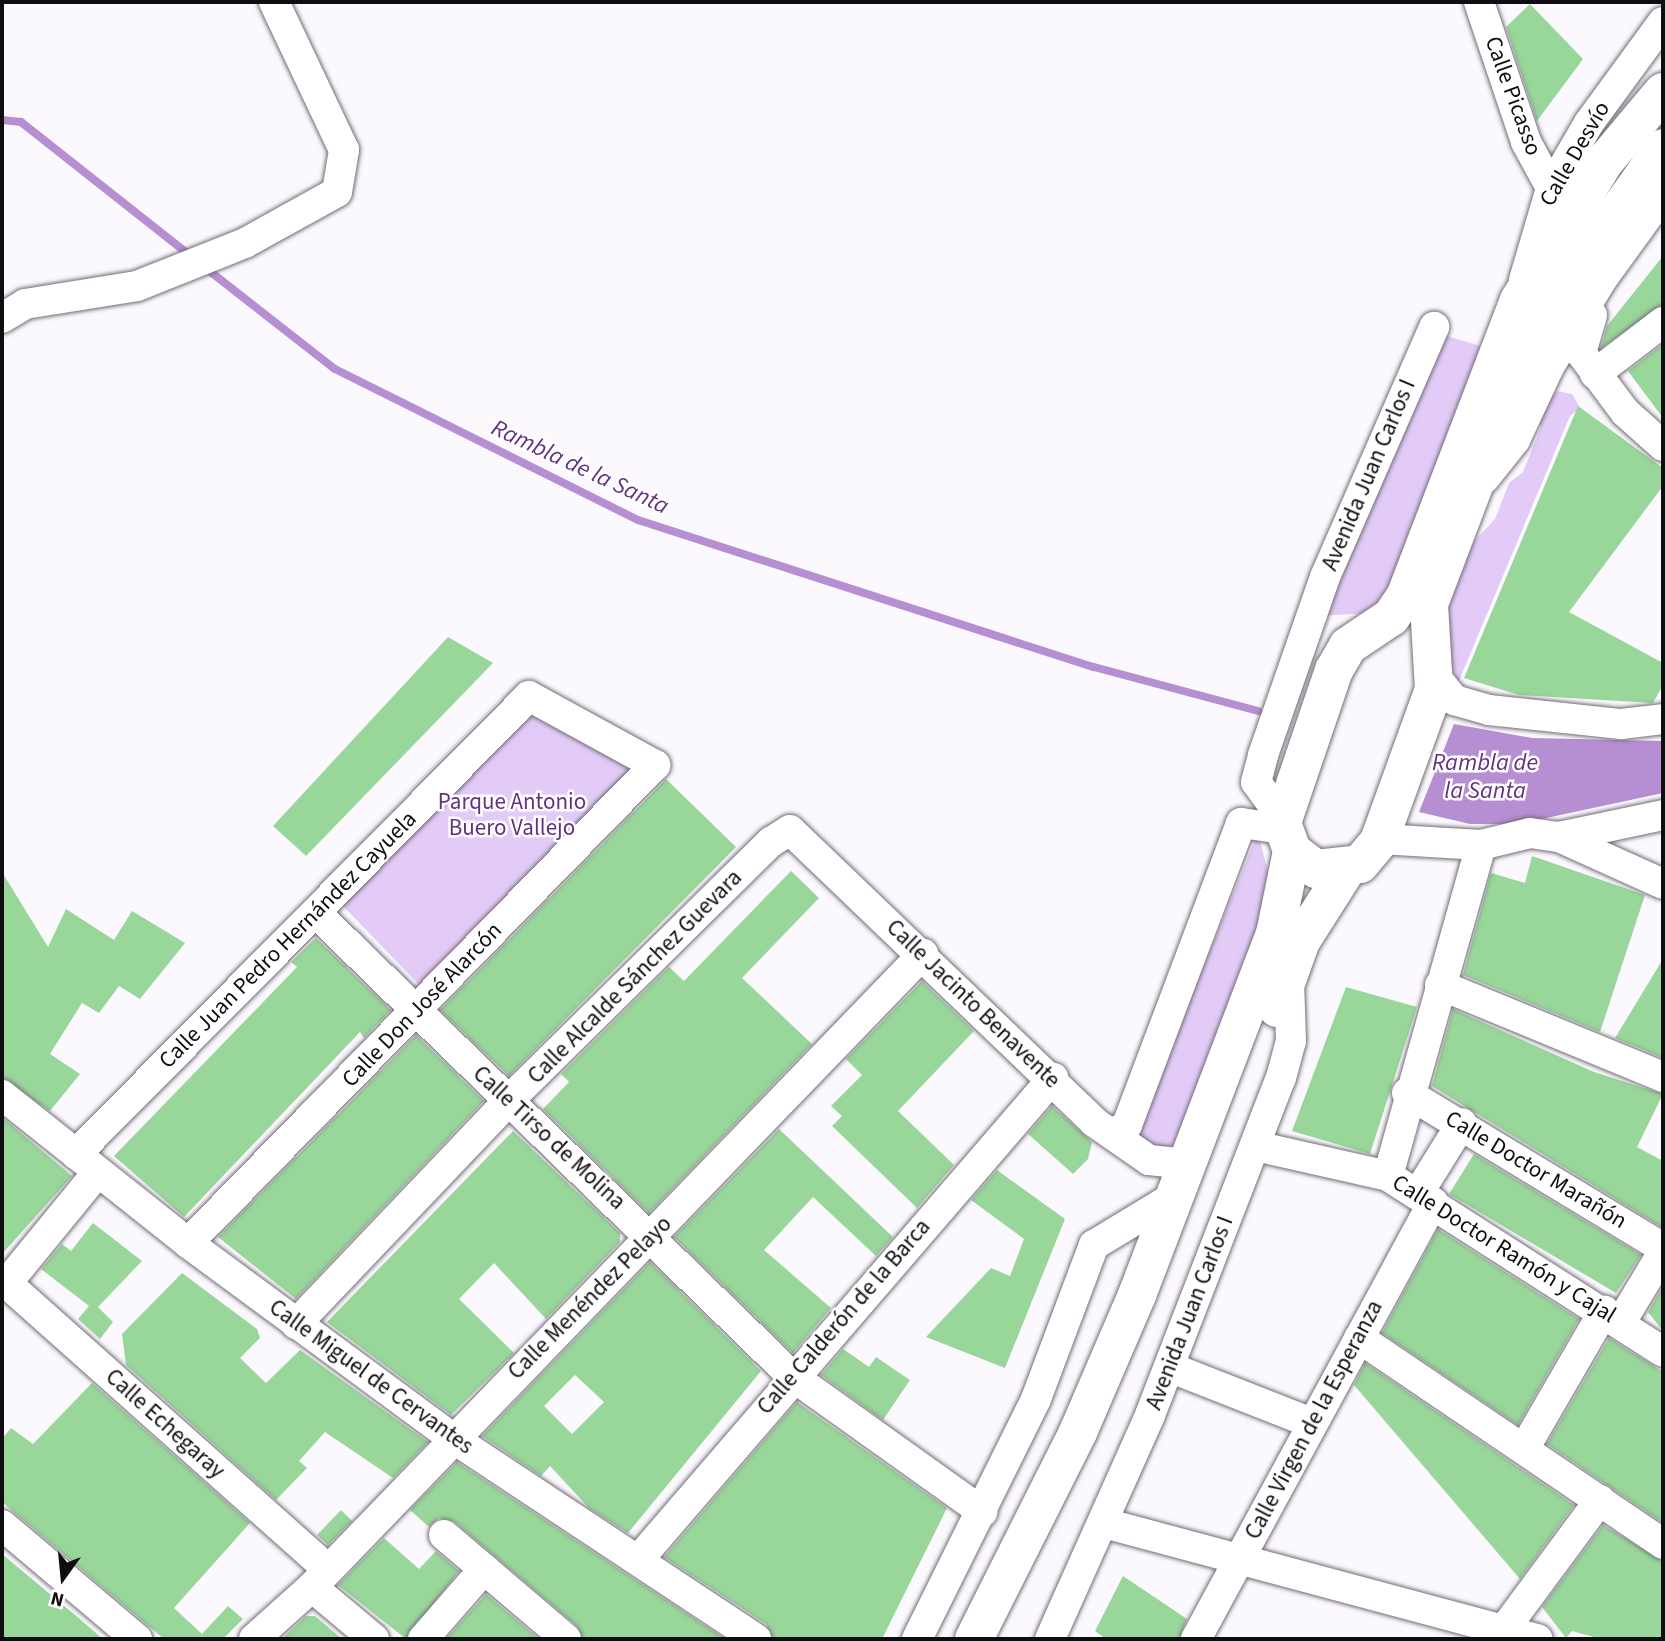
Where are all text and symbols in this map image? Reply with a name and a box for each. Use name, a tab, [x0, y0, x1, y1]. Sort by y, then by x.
street label: Calle Picasso	[1479, 33, 1547, 159]
street label: Calle Desvío	[1534, 97, 1616, 211]
street label: Avenida Juan Carlos I	[1316, 375, 1422, 575]
water label: Rambla de la Santa	[487, 413, 673, 521]
water label: Rambla de la Santa	[1432, 749, 1538, 805]
park label: Parque Antonio Buero Vallejo	[438, 788, 586, 842]
street label: Calle Juan Pedro Hernández Cayuela	[154, 806, 422, 1074]
street label: Calle Alcalde Sánchez Guevara	[522, 864, 748, 1090]
street label: Calle Jacinto Benavente	[880, 914, 1066, 1094]
street label: Calle Don José Alarcón	[336, 917, 508, 1093]
street label: Calle Tirso de Molina	[467, 1060, 631, 1216]
street label: Calle Doctor Marañón	[1440, 1105, 1632, 1235]
street label: Calle Doctor Ramón y Cajal	[1387, 1169, 1621, 1329]
street label: Calle Menéndez Pelayo	[502, 1210, 678, 1386]
street label: Avenida Juan Carlos I	[1140, 1212, 1240, 1414]
street label: Calle Calderón de la Barca	[752, 1214, 936, 1420]
street label: Calle Miguel de Cervantes	[264, 1294, 478, 1460]
street label: Calle Virgen de la Esperanza	[1239, 1296, 1389, 1544]
street label: Calle Echegaray	[100, 1363, 230, 1485]
north arrow	[28, 1543, 98, 1613]
text: N	[48, 1584, 67, 1613]

